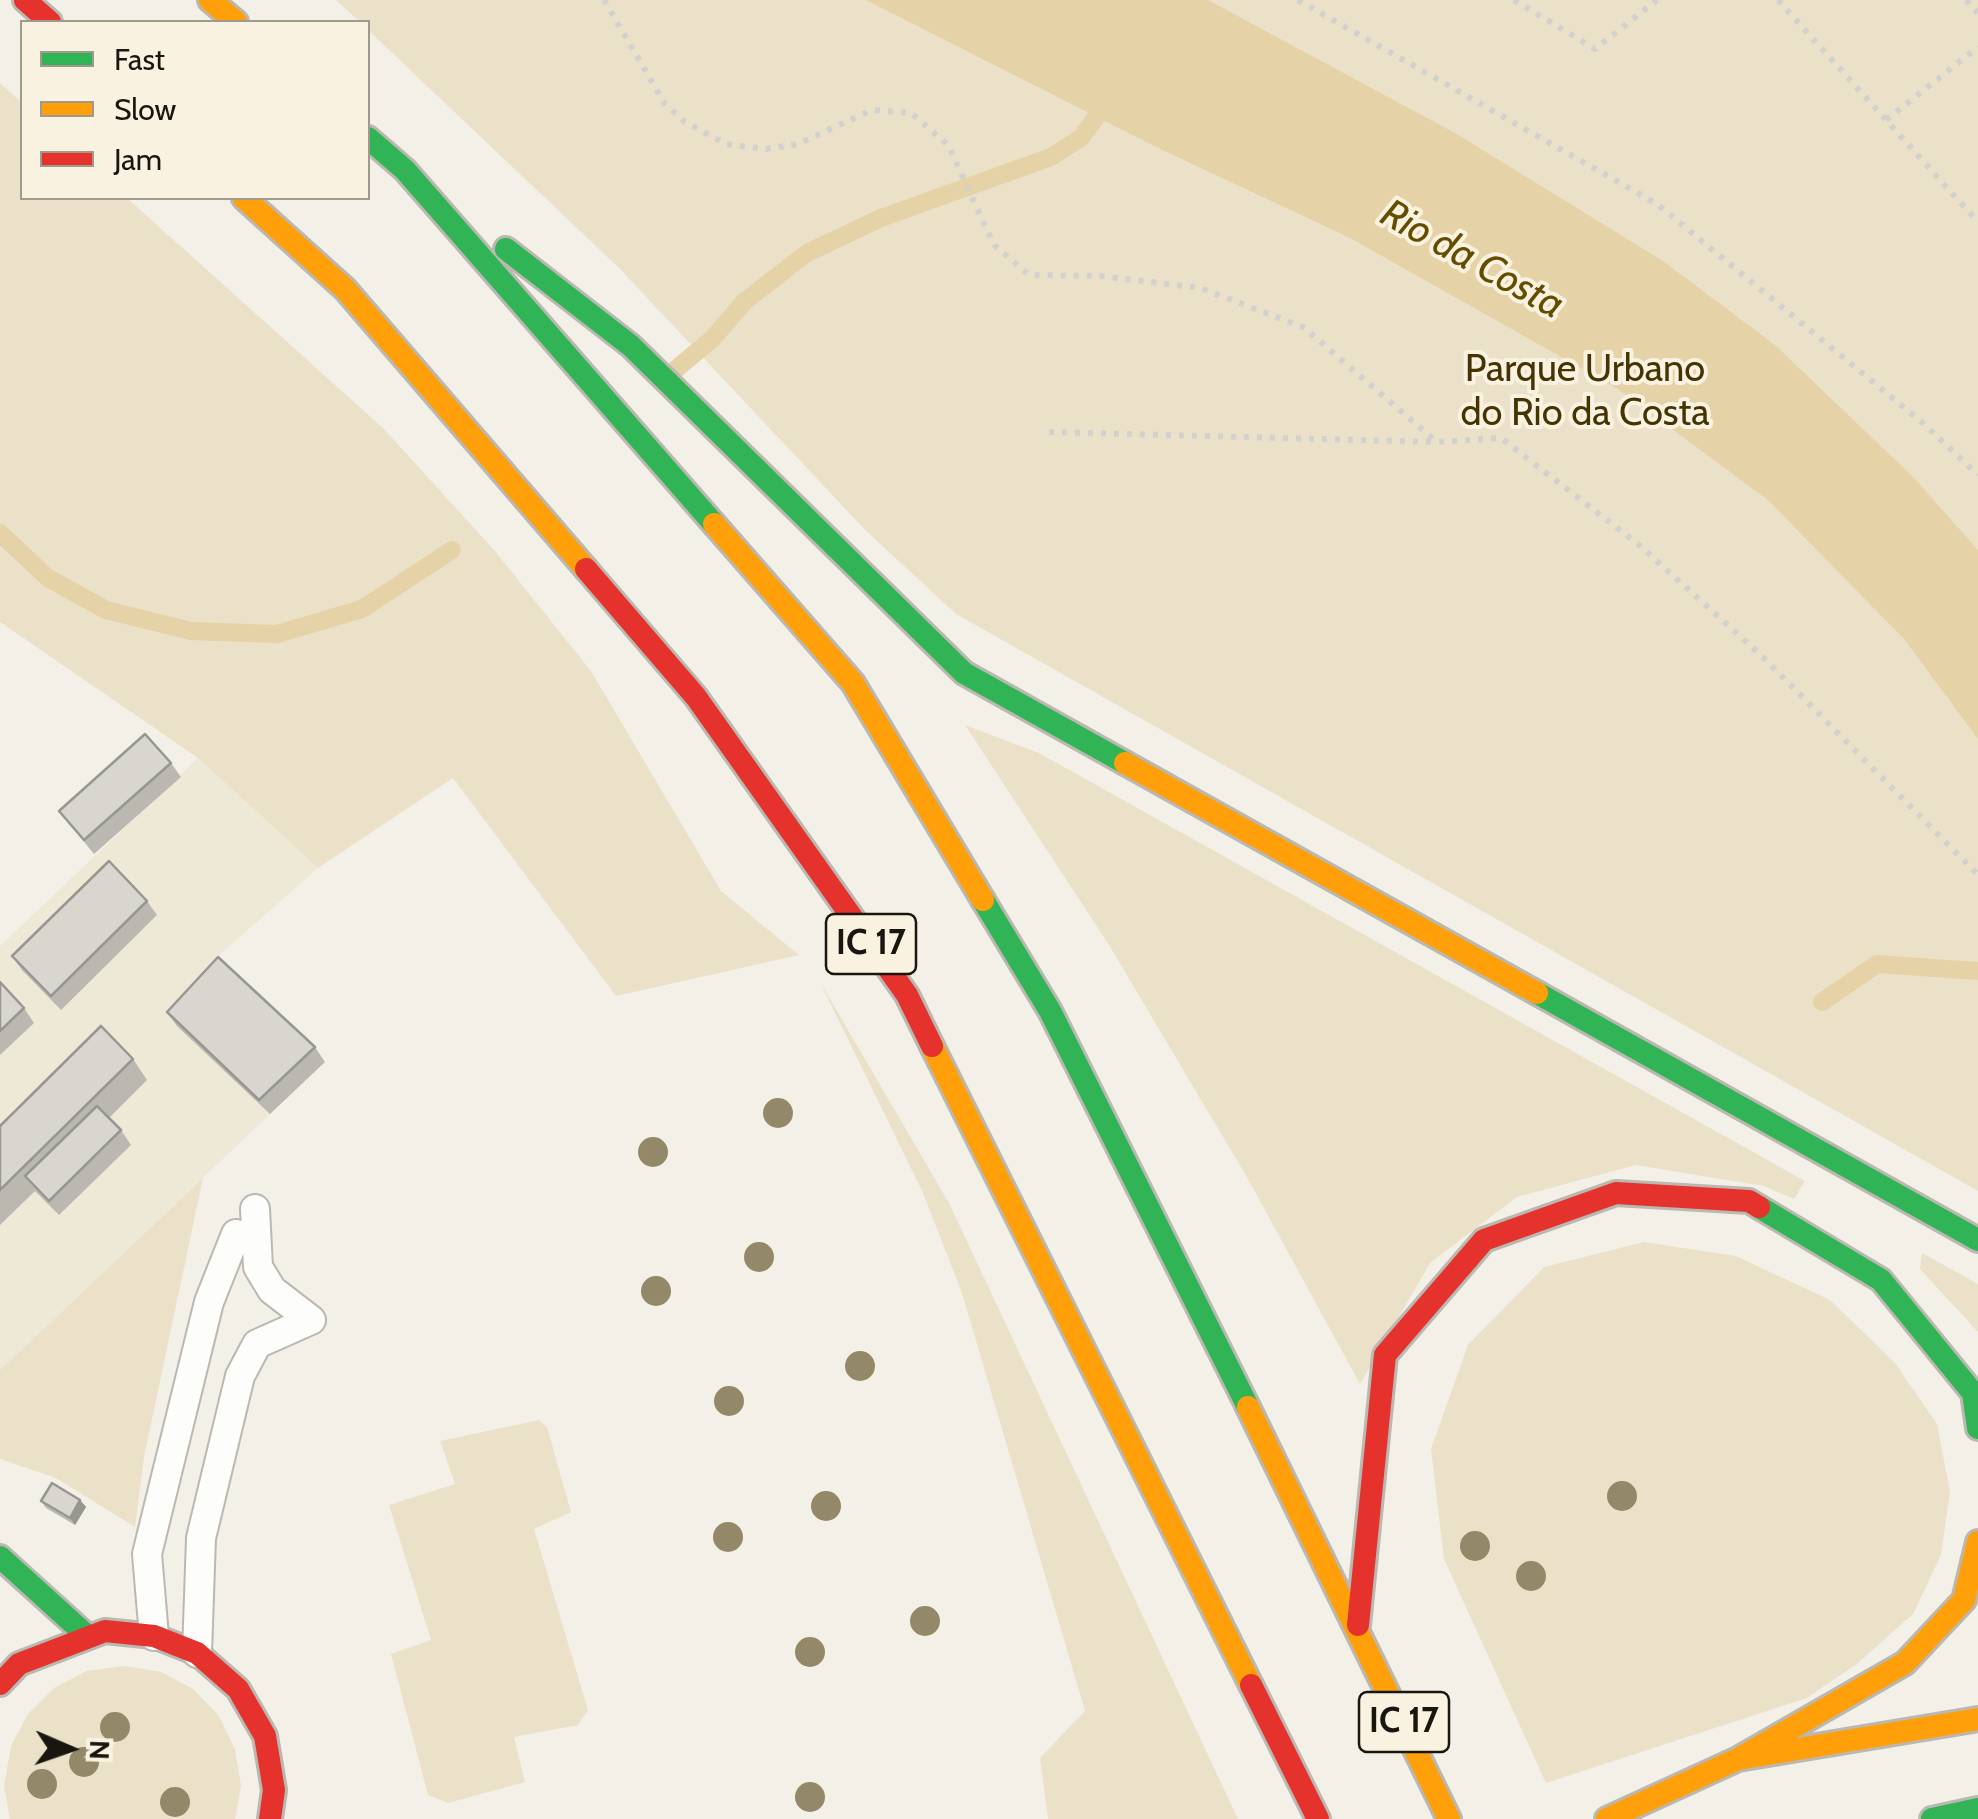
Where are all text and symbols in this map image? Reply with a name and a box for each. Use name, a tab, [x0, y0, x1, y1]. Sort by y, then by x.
legend	[20, 20, 370, 200]
text: Fast	[114, 41, 165, 78]
text: Slow	[114, 91, 176, 128]
text: Jam	[114, 141, 162, 178]
water label: Rio da Costa	[1372, 190, 1572, 330]
park label: Parque Urbano do Rio da Costa	[1460, 347, 1710, 436]
road number: IC 17	[826, 914, 916, 974]
road number: IC 17	[1359, 1692, 1449, 1752]
north arrow	[20, 1699, 120, 1799]
text: N	[83, 1740, 117, 1761]

